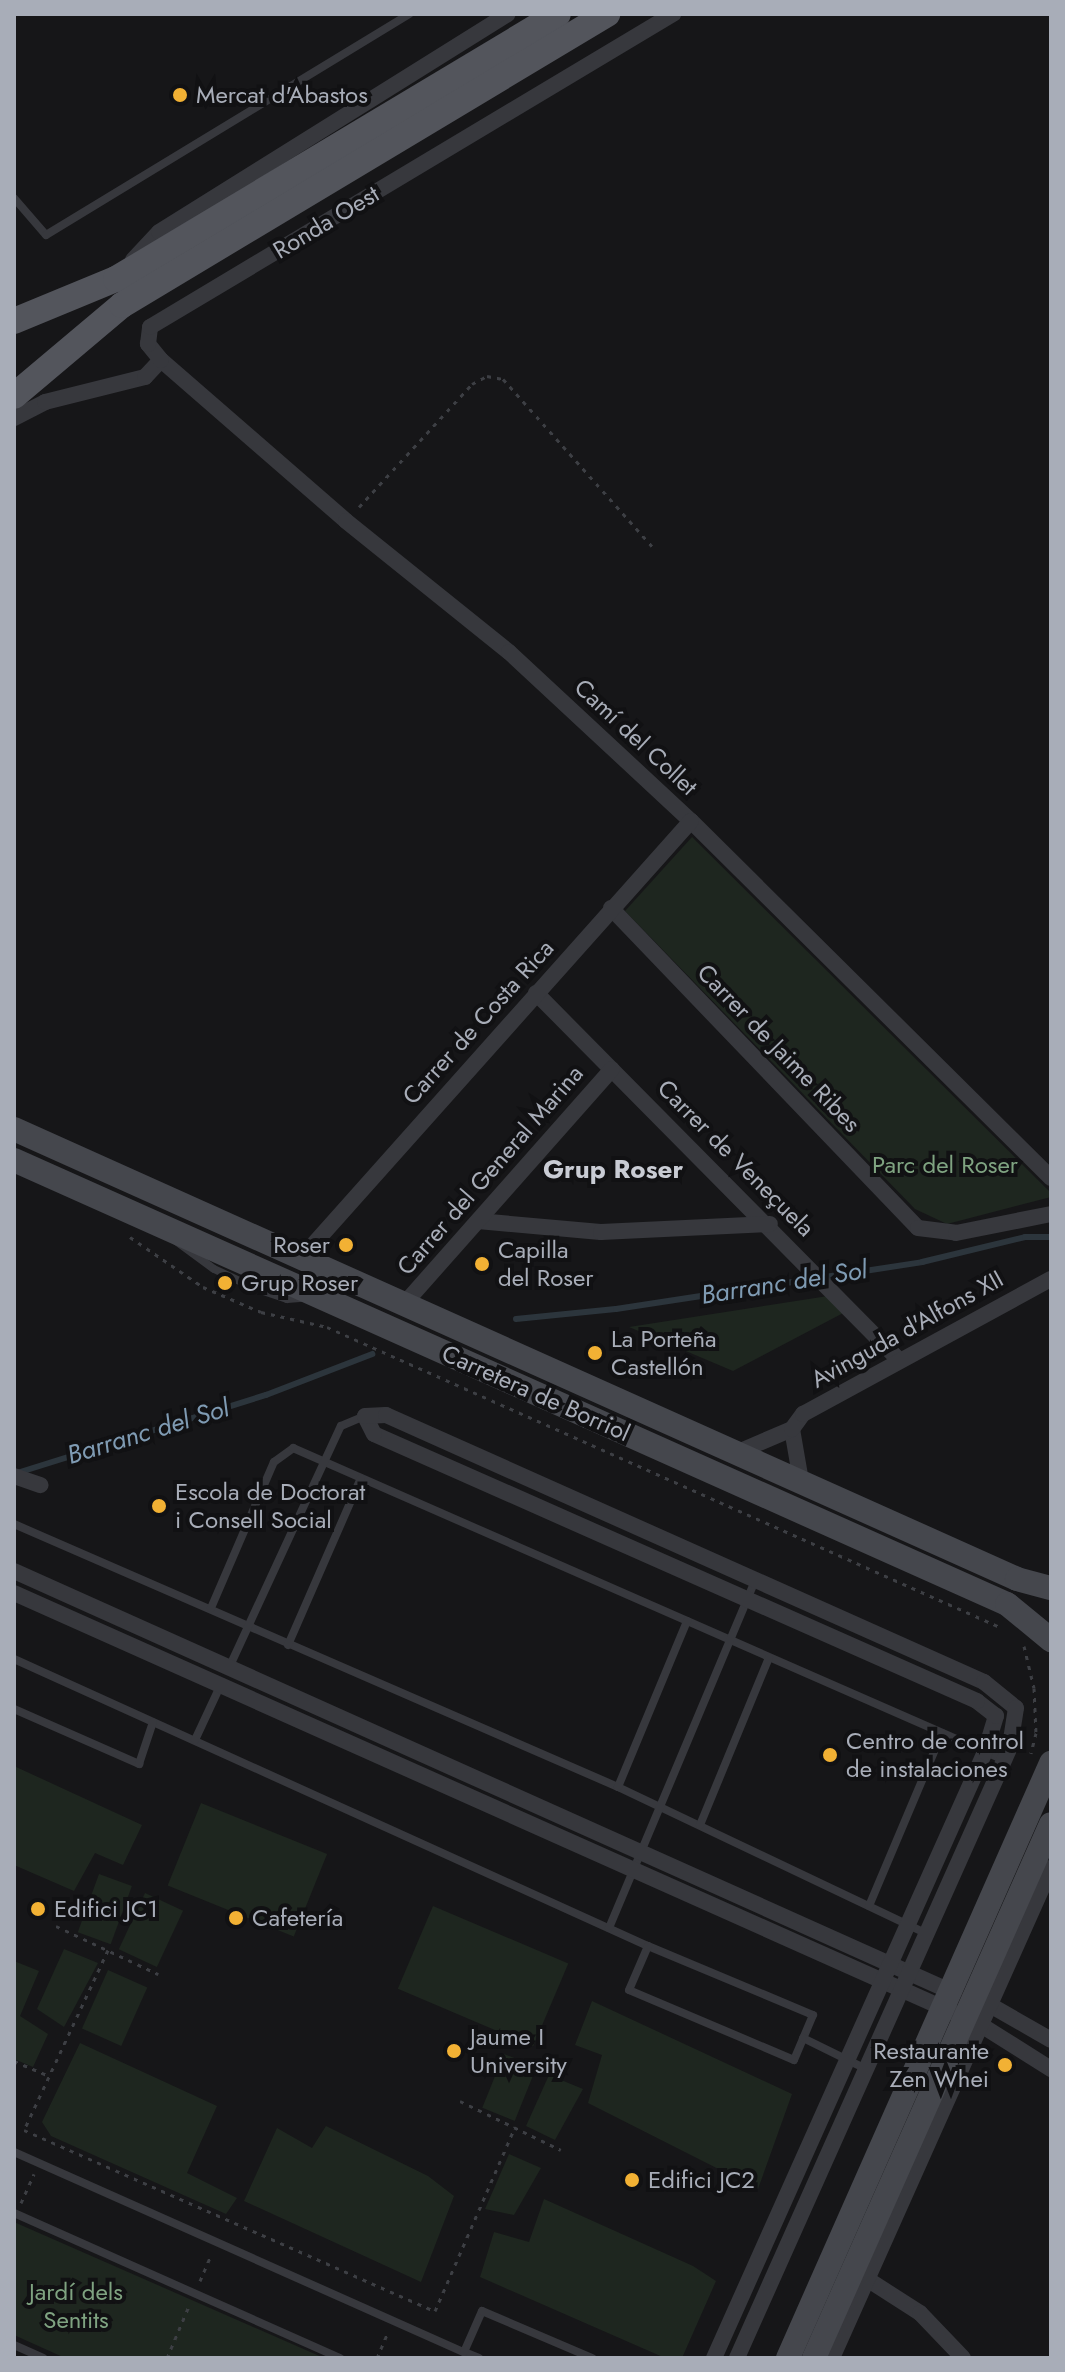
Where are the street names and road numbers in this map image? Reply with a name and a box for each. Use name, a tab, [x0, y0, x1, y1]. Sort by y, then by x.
street label: Ronda Oest	[268, 179, 384, 265]
street label: Camí del Collet	[569, 673, 703, 801]
street label: Carrer de Costa Rica	[397, 934, 559, 1110]
street label: Carrer de Jaime Ribes	[691, 958, 867, 1138]
street label: Carrer del General Marina	[391, 1059, 589, 1281]
street label: Carrer de Veneçuela	[652, 1074, 820, 1242]
street label: Avinguda d'Alfons XII	[806, 1264, 1008, 1394]
street label: Carretera de Borriol	[438, 1339, 634, 1447]

